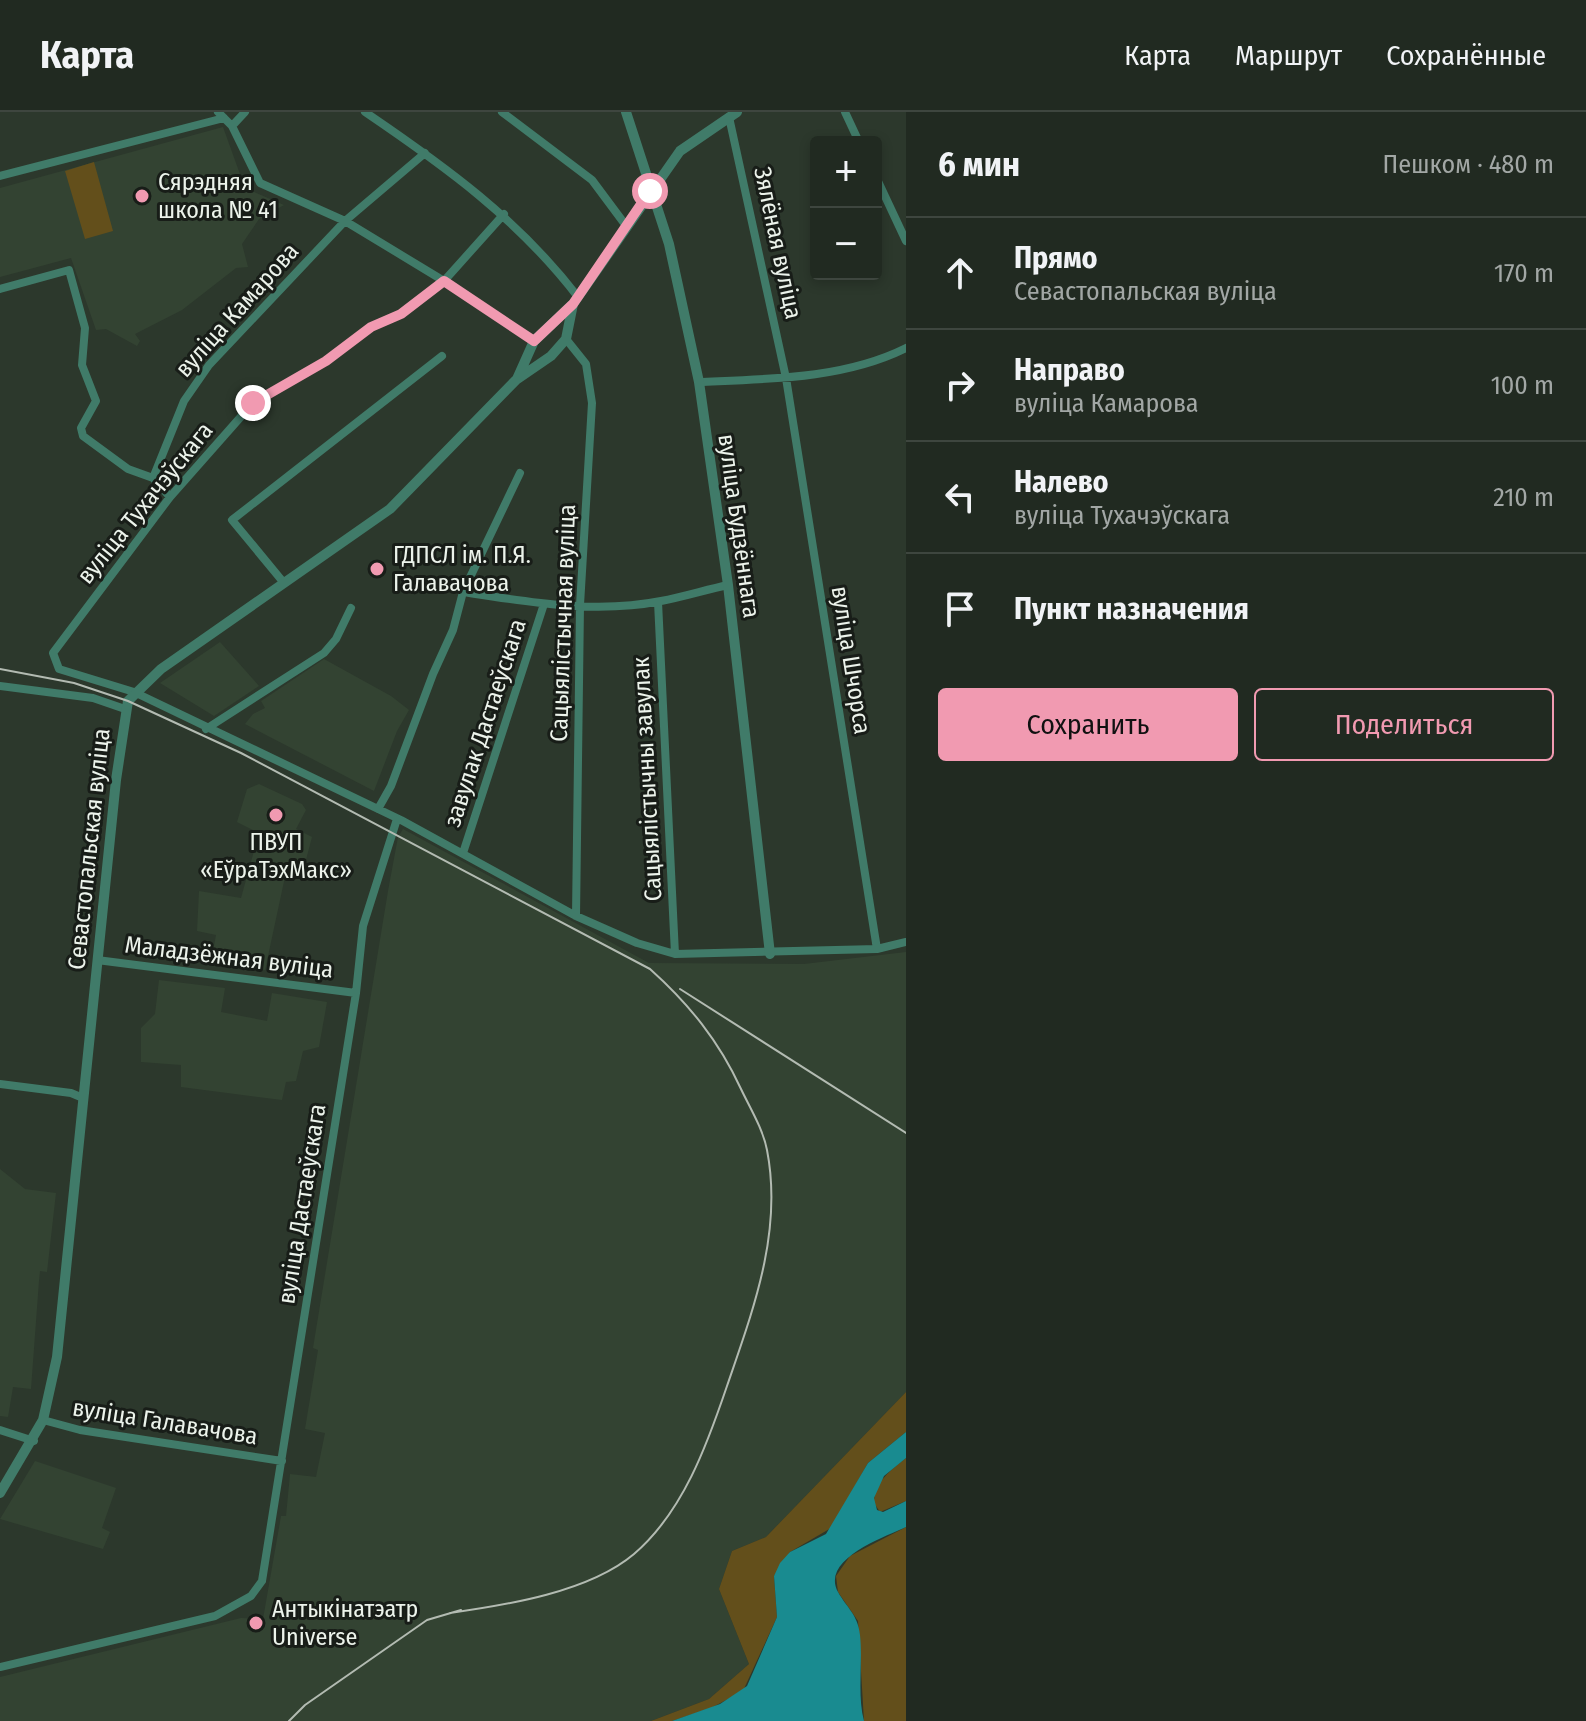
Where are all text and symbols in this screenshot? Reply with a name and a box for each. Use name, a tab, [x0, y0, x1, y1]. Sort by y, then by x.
text: Карта	[40, 32, 134, 78]
text: Карта	[1124, 39, 1191, 72]
text: Маршрут	[1235, 39, 1342, 72]
text: Сохранённые	[1386, 39, 1546, 72]
map controls	[810, 136, 882, 280]
button: +	[810, 136, 882, 208]
text: 6 мин	[938, 144, 1020, 185]
text: Пешком · 480 m	[1382, 149, 1554, 180]
street label: Зялёная вуліца	[748, 164, 808, 322]
place label: Сярэдняя школа № 41	[158, 168, 278, 224]
route start	[632, 173, 668, 209]
marker: Сярэдняя школа № 41	[133, 187, 151, 205]
button: −	[810, 208, 882, 280]
street label: вуліца Камарова	[170, 237, 304, 383]
text: Прямо	[1014, 240, 1098, 276]
icon: ahead	[938, 251, 982, 295]
text: 170 m	[1494, 258, 1554, 289]
text: Севастопальская вуліца	[1014, 276, 1277, 307]
text: Направо	[1014, 352, 1125, 388]
icon: right	[938, 363, 982, 407]
text: 100 m	[1491, 370, 1554, 401]
route end	[235, 385, 271, 421]
text: вуліца Камарова	[1014, 388, 1199, 419]
street label: вуліца Тухачэўскага	[71, 417, 219, 589]
street label: вуліца Будзённага	[712, 432, 766, 620]
text: Налево	[1014, 464, 1109, 500]
icon: left	[938, 475, 982, 519]
text: 210 m	[1493, 482, 1554, 513]
text: вуліца Тухачэўскага	[1014, 500, 1230, 531]
street label: Сацыялістычная вуліца	[545, 504, 581, 742]
place label: ГДПСЛ ім. П.Я. Галавачова	[393, 541, 531, 597]
marker: ГДПСЛ ім. П.Я. Галавачова	[368, 560, 386, 578]
street label: вуліца Шчорса	[825, 584, 877, 736]
icon: arrive	[938, 587, 982, 631]
text: Пункт назначения	[1014, 591, 1249, 627]
street label: завулак Дастаеўскага	[438, 616, 532, 830]
street label: Сацыялістычны завулак	[627, 655, 667, 902]
button: Сохранить	[938, 688, 1238, 761]
button: Поделиться	[1254, 688, 1554, 761]
street label: Севастопальская вуліца	[62, 727, 116, 971]
marker: ПВУП «ЕўраТэхМакс»	[267, 806, 285, 824]
place label: ПВУП «ЕўраТэхМакс»	[200, 828, 352, 884]
street label: Маладзёжная вуліца	[123, 930, 335, 984]
street label: вуліца Дастаеўскага	[272, 1102, 332, 1306]
street label: вуліца Галавачова	[71, 1394, 259, 1450]
place label: Антыкінатэатр Universe	[272, 1595, 418, 1651]
marker: Антыкінатэатр Universe	[247, 1614, 265, 1632]

